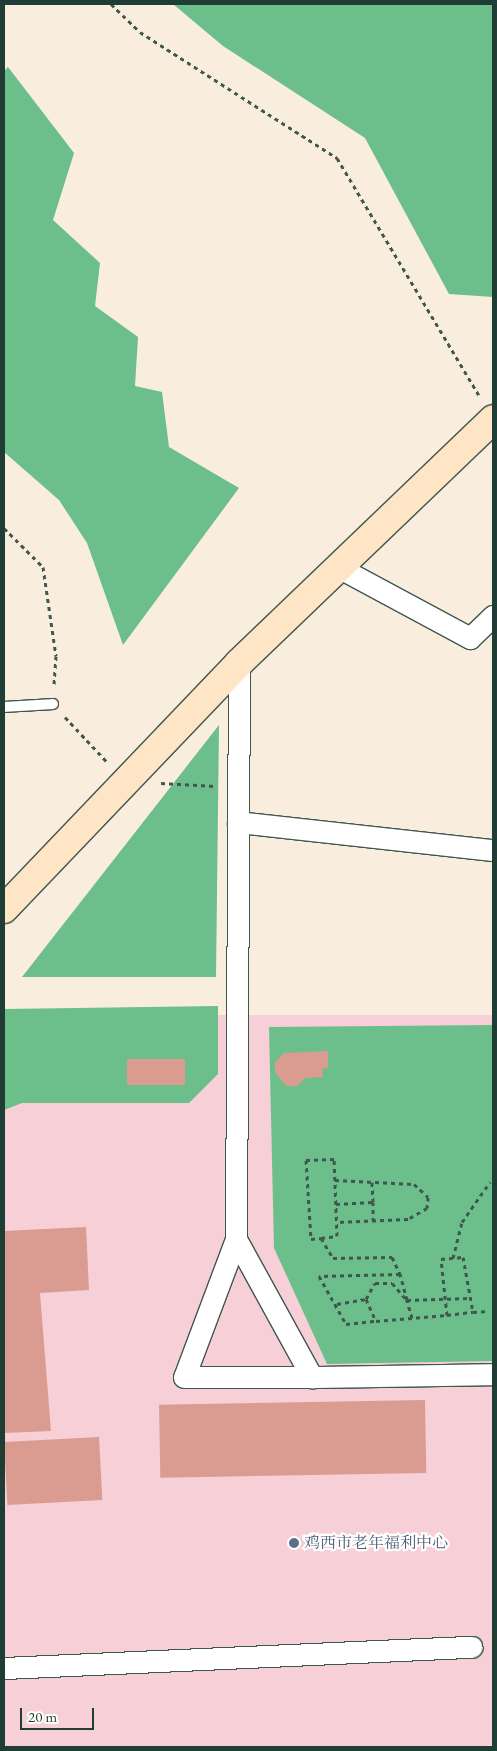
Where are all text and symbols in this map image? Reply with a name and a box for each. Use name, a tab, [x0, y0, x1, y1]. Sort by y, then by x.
place label: 鸡西市老年福利中心	[304, 1533, 448, 1553]
marker: 鸡西市老年福利中心	[288, 1537, 300, 1549]
scale bar	[22, 1698, 96, 1730]
text: 20 m	[28, 1707, 57, 1726]

